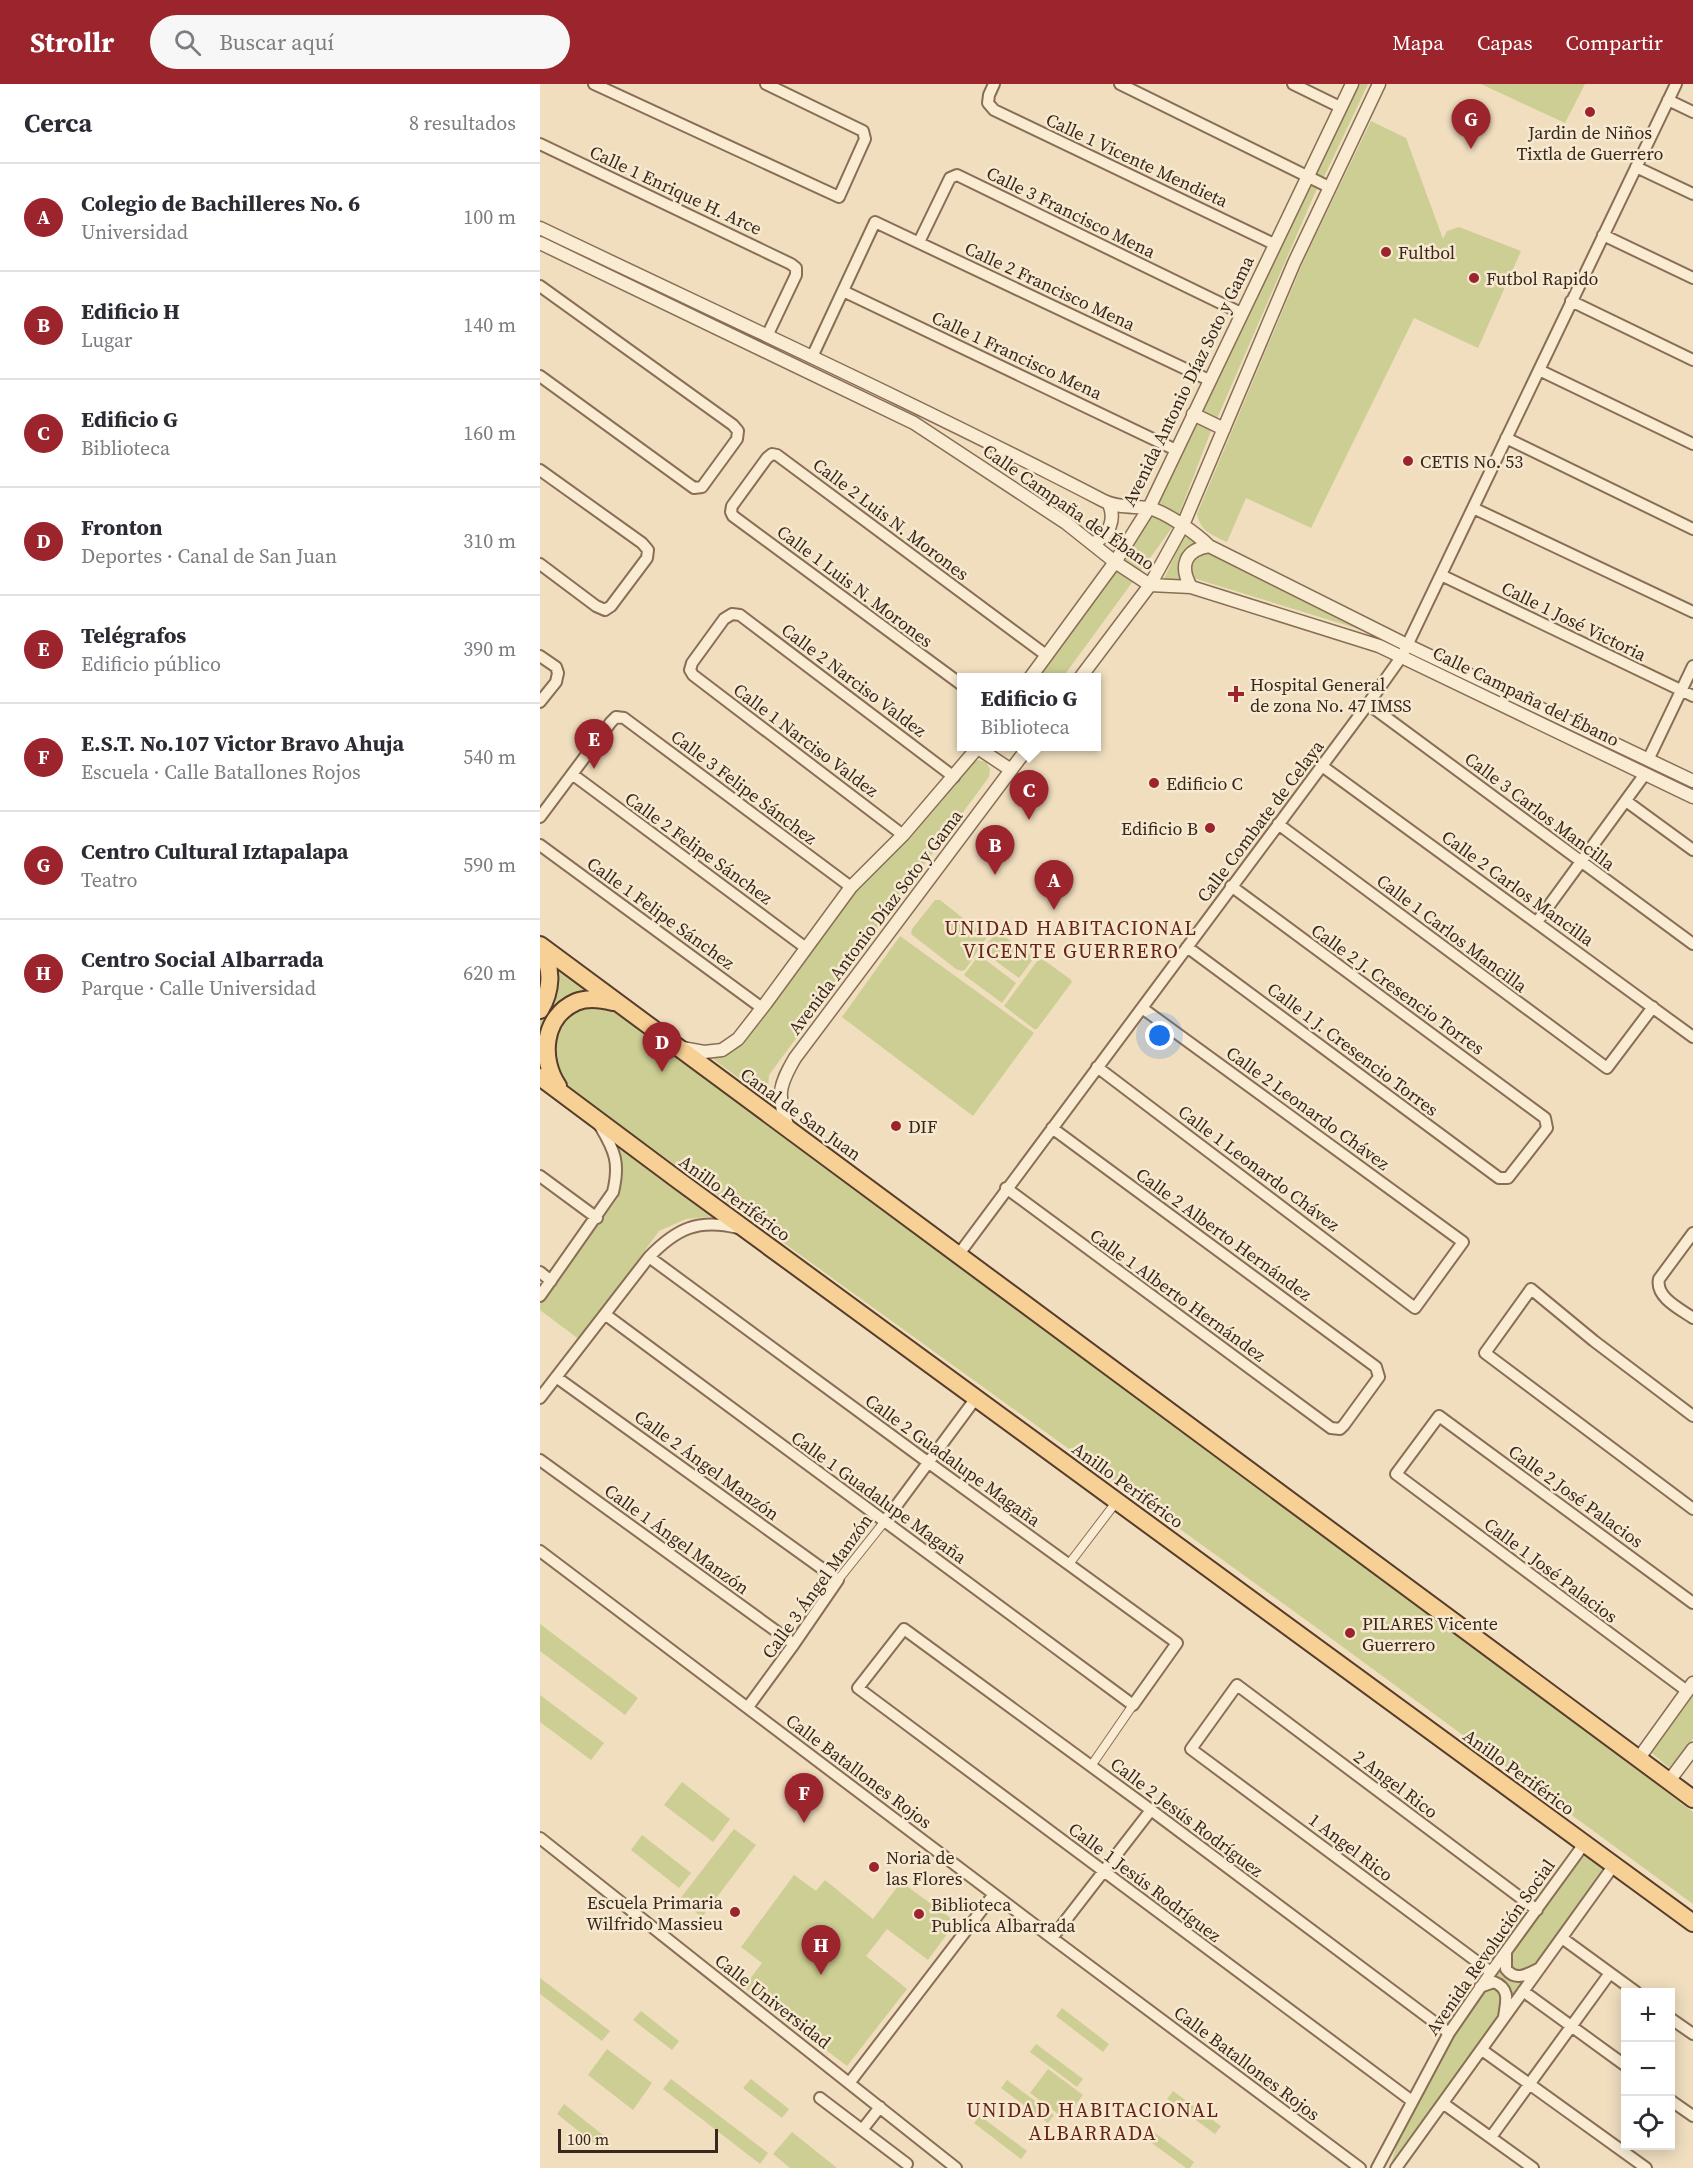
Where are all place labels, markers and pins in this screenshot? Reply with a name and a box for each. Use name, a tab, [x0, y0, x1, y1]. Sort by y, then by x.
pin: G	[1452, 100, 1490, 149]
marker: Jardin de Niños Tixtla de Guerrero	[1583, 105, 1597, 119]
place label: Jardin de Niños Tixtla de Guerrero	[1517, 120, 1664, 166]
place label: Fultbol	[1398, 240, 1455, 265]
marker: Fultbol	[1379, 245, 1393, 259]
place label: Futbol Rapido	[1486, 266, 1599, 291]
marker: Futbol Rapido	[1467, 271, 1481, 285]
place label: CETIS No. 53	[1420, 449, 1523, 474]
marker: CETIS No. 53	[1401, 454, 1415, 468]
place label: Hospital General de zona No. 47 IMSS	[1250, 672, 1411, 718]
marker: Hospital General de zona No. 47 IMSS	[1227, 685, 1245, 703]
pin: E	[574, 720, 614, 769]
pin: C	[1010, 770, 1048, 820]
place label: Edificio C	[1166, 771, 1243, 796]
marker: Edificio C	[1147, 776, 1161, 790]
place label: Edificio B	[1121, 816, 1198, 841]
marker: Edificio B	[1203, 821, 1217, 835]
pin: B	[976, 826, 1014, 875]
pin: A	[1034, 860, 1074, 910]
pin: D	[642, 1022, 682, 1072]
place label: DIF	[908, 1114, 937, 1139]
marker: DIF	[889, 1119, 903, 1133]
place label: PILARES Vicente Guerrero	[1362, 1611, 1498, 1657]
marker: PILARES Vicente Guerrero	[1343, 1626, 1357, 1640]
pin: F	[784, 1774, 824, 1823]
place label: Noria de las Flores	[886, 1845, 963, 1891]
marker: Noria de las Flores	[867, 1860, 881, 1874]
place label: Escuela Primaria Wilfrido Massieu	[586, 1890, 724, 1936]
place label: Biblioteca Publica Albarrada	[931, 1892, 1076, 1938]
marker: Escuela Primaria Wilfrido Massieu	[728, 1905, 742, 1919]
marker: Biblioteca Publica Albarrada	[912, 1907, 926, 1921]
pin: H	[802, 1926, 840, 1975]

